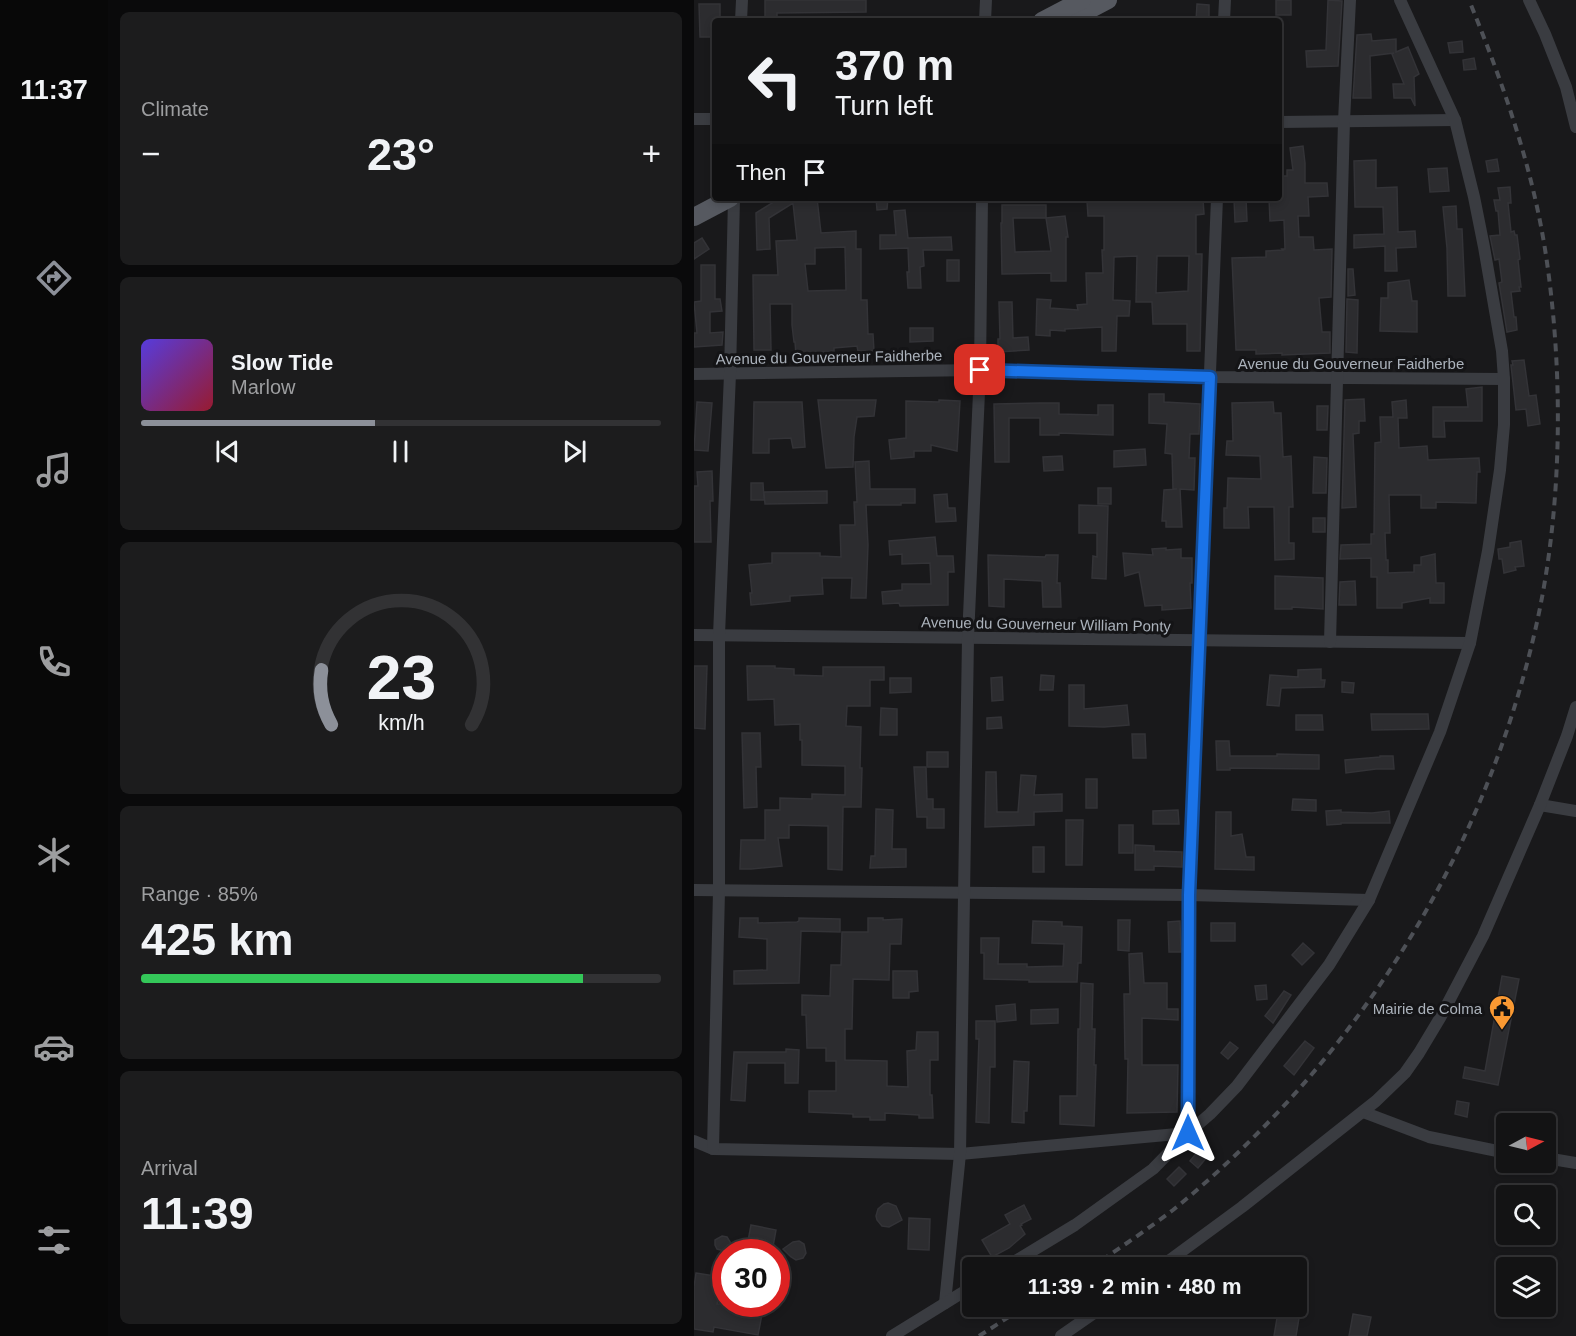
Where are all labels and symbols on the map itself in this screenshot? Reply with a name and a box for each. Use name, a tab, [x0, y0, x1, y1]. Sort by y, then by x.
pin	[954, 344, 1005, 395]
street label: Avenue du Gouverneur Faidherbe	[716, 347, 942, 367]
street label: Avenue du Gouverneur Faidherbe	[1238, 355, 1464, 372]
street label: Avenue du Gouverneur William Ponty	[921, 613, 1172, 635]
public building icon: Mairie de Colma	[1487, 993, 1517, 1031]
place label: Mairie de Colma	[1373, 1000, 1483, 1017]
position arrow	[1156, 1101, 1220, 1165]
north arrow	[1496, 1113, 1556, 1173]
speed limit sign: 30	[712, 1239, 790, 1317]

